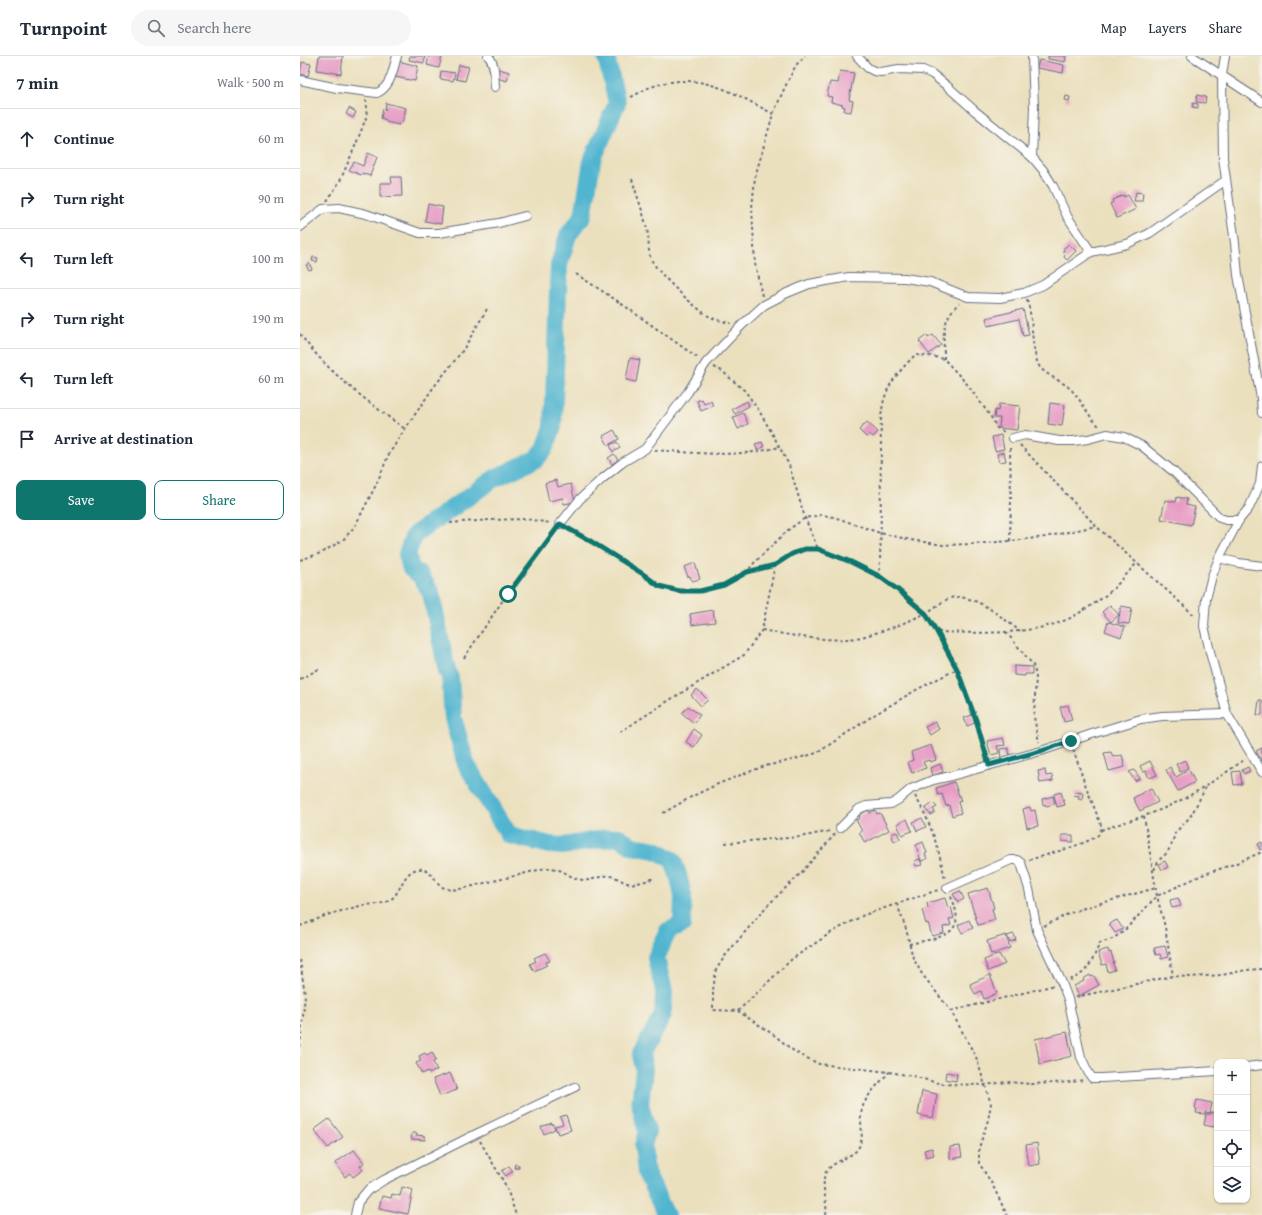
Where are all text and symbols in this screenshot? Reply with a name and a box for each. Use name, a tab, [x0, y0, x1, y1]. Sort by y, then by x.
search box	[131, 10, 411, 46]
text: Turnpoint	[20, 14, 107, 42]
icon: search	[145, 17, 167, 39]
text: Search here	[177, 17, 251, 38]
text: Map	[1101, 18, 1127, 38]
text: Layers	[1149, 18, 1187, 38]
text: Share	[1209, 18, 1242, 38]
text: 7 min	[16, 70, 58, 95]
text: Walk · 500 m	[217, 73, 284, 92]
icon: ahead	[16, 128, 38, 150]
text: Continue	[54, 128, 115, 149]
text: 60 m	[258, 129, 284, 148]
icon: right	[16, 188, 38, 210]
text: Turn right	[54, 188, 125, 209]
text: 90 m	[258, 189, 284, 208]
icon: left	[16, 248, 38, 270]
text: Turn left	[54, 248, 113, 269]
text: 100 m	[252, 249, 284, 268]
icon: right	[16, 308, 38, 330]
text: Turn right	[54, 308, 125, 329]
text: 190 m	[252, 309, 284, 328]
icon: left	[16, 368, 38, 390]
text: Turn left	[54, 368, 113, 389]
text: 60 m	[258, 369, 284, 388]
icon: arrive	[16, 428, 38, 450]
text: Arrive at destination	[54, 428, 193, 449]
button: Save	[16, 480, 146, 520]
button: Share	[154, 480, 284, 520]
route start	[499, 585, 517, 603]
route end	[1062, 732, 1080, 750]
map controls	[1214, 1059, 1250, 1203]
button: +	[1214, 1059, 1250, 1095]
button: −	[1214, 1095, 1250, 1131]
button: locate	[1214, 1131, 1250, 1167]
button: layers	[1214, 1167, 1250, 1203]

